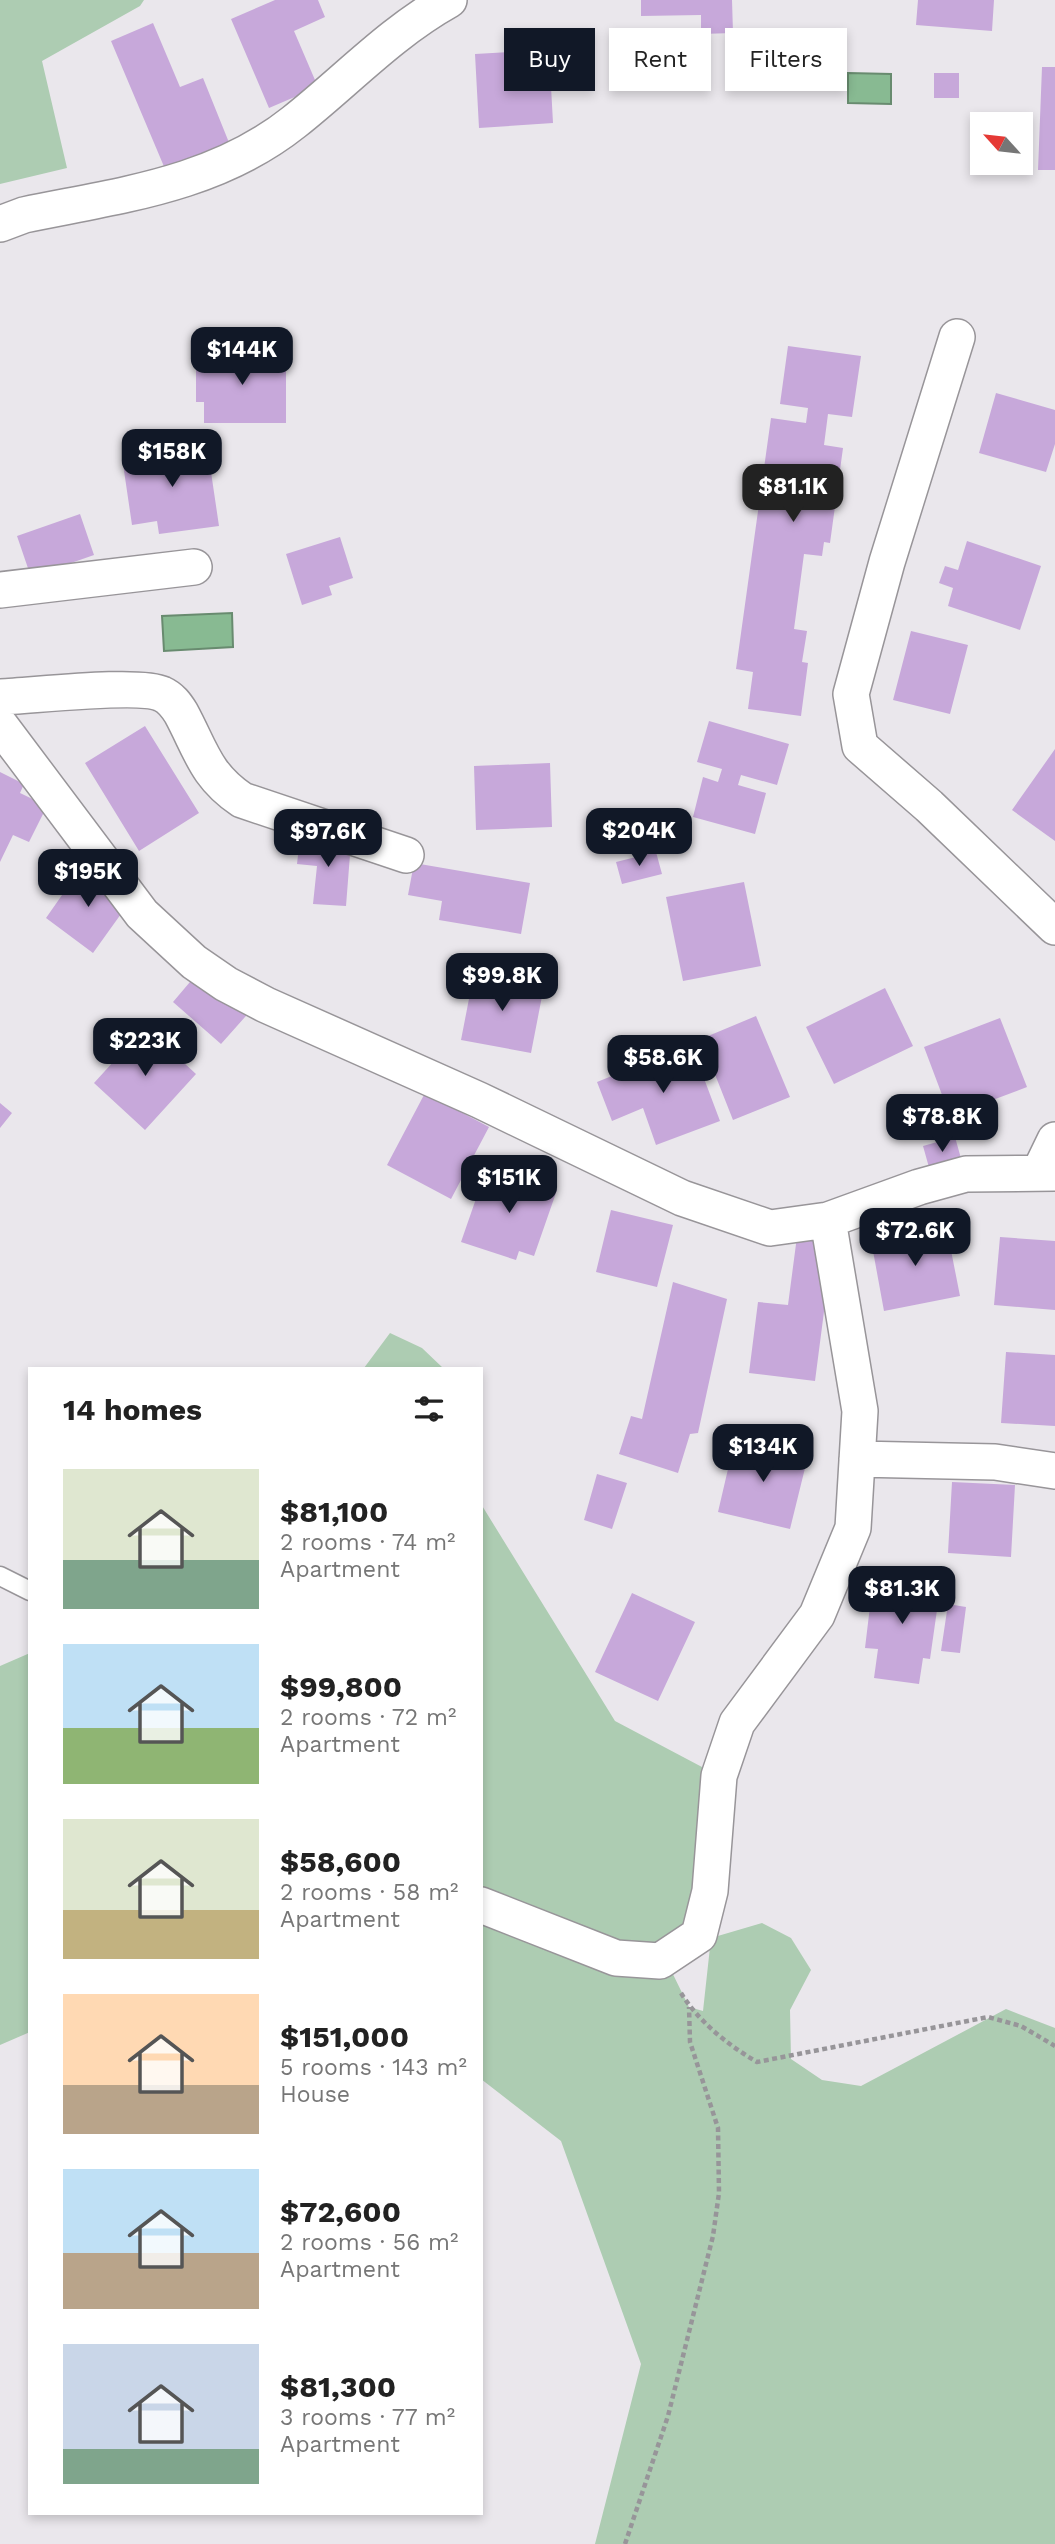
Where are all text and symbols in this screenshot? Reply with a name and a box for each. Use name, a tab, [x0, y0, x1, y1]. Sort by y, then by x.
chip: Buy	[504, 28, 595, 91]
chip: Rent	[609, 28, 711, 91]
chip: Filters	[725, 28, 847, 91]
north arrow	[970, 112, 1032, 175]
map controls	[970, 112, 1033, 175]
pin: $144K	[193, 328, 291, 387]
text: $144K	[207, 336, 277, 363]
pin: $158K	[123, 430, 221, 489]
text: $158K	[138, 438, 206, 465]
pin: $81.1K	[736, 464, 850, 524]
text: $81.1K	[758, 473, 828, 500]
pin: $204K	[590, 808, 688, 868]
pin: $97.6K	[271, 810, 385, 869]
text: $204K	[602, 817, 676, 844]
text: $97.6K	[290, 818, 366, 845]
pin: $195K	[39, 850, 137, 909]
text: $195K	[54, 858, 122, 885]
pin: $99.8K	[445, 954, 559, 1013]
text: $99.8K	[462, 962, 542, 989]
pin: $223K	[96, 1018, 194, 1078]
text: $223K	[109, 1027, 181, 1054]
pin: $58.6K	[606, 1036, 720, 1095]
text: $58.6K	[623, 1044, 703, 1071]
pin: $78.8K	[885, 1094, 999, 1154]
text: $78.8K	[902, 1103, 982, 1130]
pin: $151K	[460, 1156, 558, 1215]
text: $151K	[477, 1164, 541, 1191]
pin: $72.6K	[858, 1208, 972, 1268]
text: $72.6K	[875, 1217, 955, 1244]
icon: filters	[410, 1390, 448, 1428]
text: 14 homes	[63, 1392, 202, 1427]
pin: $134K	[714, 1424, 812, 1484]
text: $134K	[728, 1433, 798, 1460]
text: $81,100	[280, 1494, 388, 1529]
icon: home	[119, 1497, 203, 1581]
text: 2 rooms · 74 m²	[280, 1529, 455, 1556]
text: Apartment	[280, 1556, 400, 1583]
pin: $81.3K	[845, 1566, 959, 1626]
text: $81.3K	[864, 1575, 940, 1602]
text: $99,800	[280, 1669, 402, 1704]
icon: home	[119, 1672, 203, 1756]
text: 2 rooms · 72 m²	[280, 1704, 456, 1731]
text: Apartment	[280, 1731, 400, 1758]
text: $58,600	[280, 1844, 401, 1879]
icon: home	[119, 1847, 203, 1931]
text: 2 rooms · 58 m²	[280, 1879, 459, 1906]
text: Apartment	[280, 1906, 400, 1933]
text: $151,000	[280, 2019, 409, 2054]
icon: home	[119, 2022, 203, 2106]
text: 5 rooms · 143 m²	[280, 2054, 467, 2081]
text: House	[280, 2081, 350, 2108]
text: $72,600	[280, 2194, 401, 2229]
icon: home	[119, 2197, 203, 2281]
text: 2 rooms · 56 m²	[280, 2229, 458, 2256]
text: Apartment	[280, 2256, 400, 2283]
text: $81,300	[280, 2369, 396, 2404]
icon: home	[119, 2372, 203, 2456]
text: 3 rooms · 77 m²	[280, 2404, 455, 2431]
text: Apartment	[280, 2431, 400, 2458]

